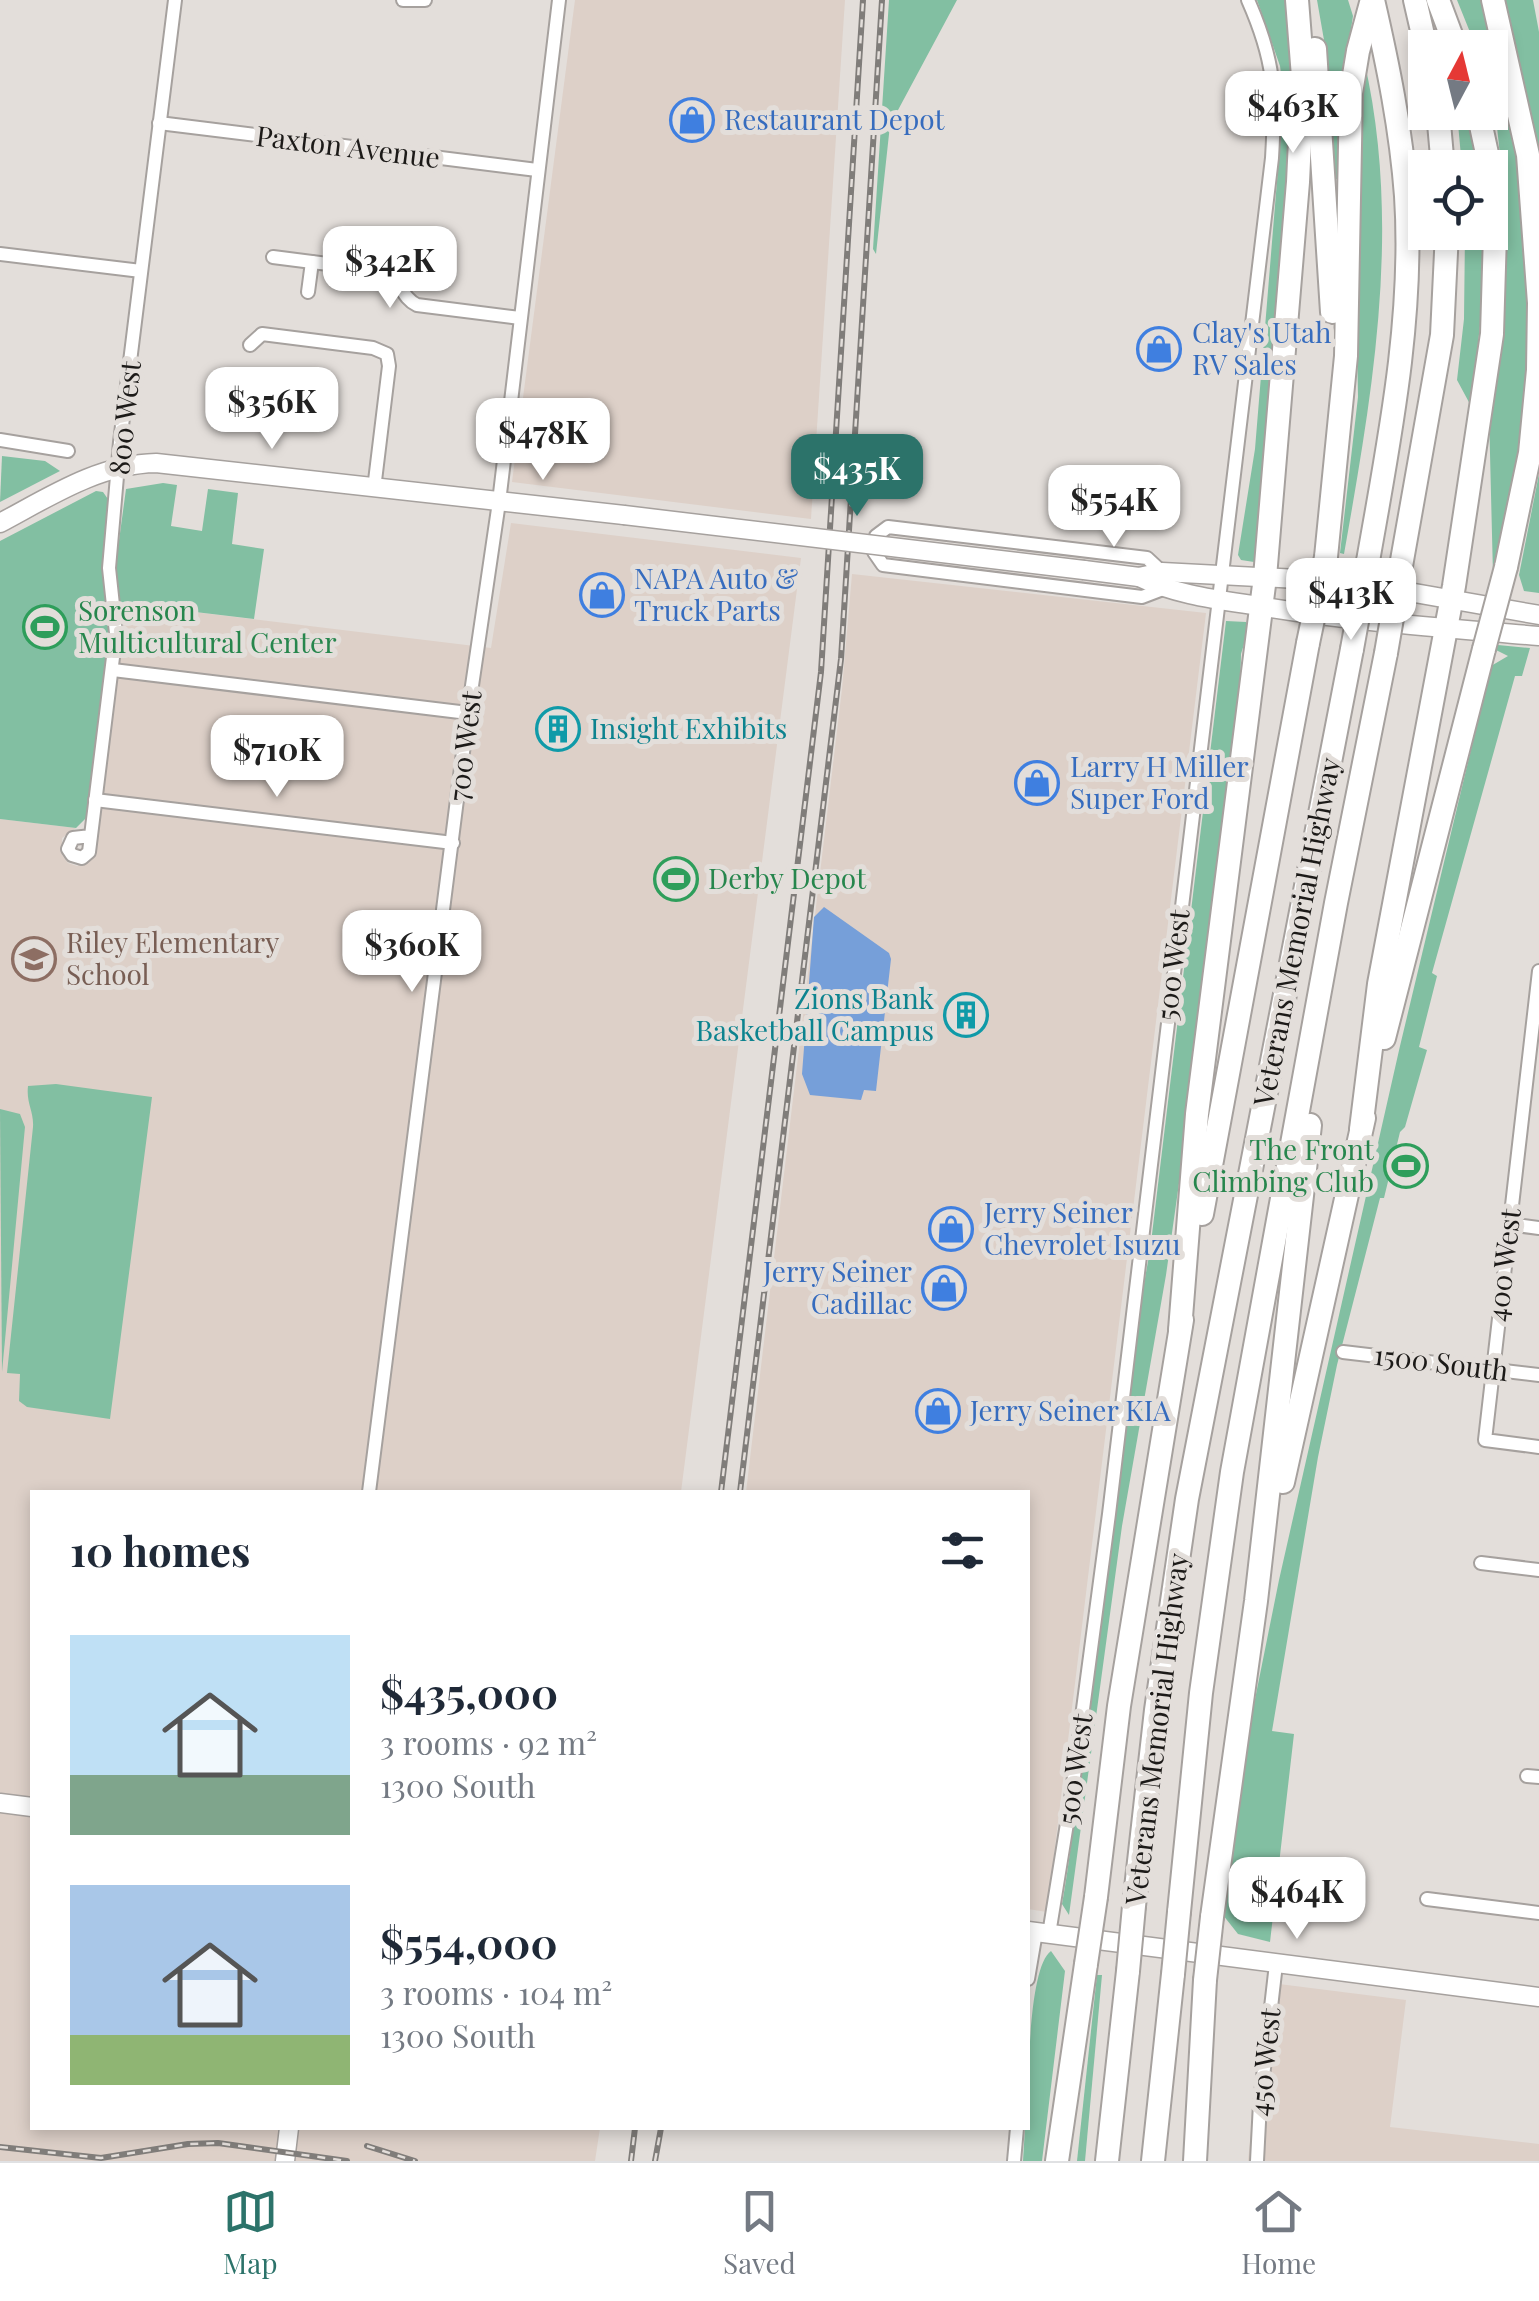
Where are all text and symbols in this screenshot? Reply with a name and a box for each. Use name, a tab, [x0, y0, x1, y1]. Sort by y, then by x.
north arrow	[1408, 30, 1508, 130]
map controls	[1408, 30, 1508, 250]
pin: $463K	[1223, 71, 1363, 156]
text: $463K	[1247, 82, 1339, 125]
shop icon: Restaurant Depot	[669, 97, 715, 143]
place label: Restaurant Depot	[724, 100, 946, 137]
street label: Paxton Avenue	[254, 116, 442, 175]
button: locate	[1408, 150, 1508, 250]
pin: $342K	[320, 226, 460, 311]
text: $342K	[345, 237, 435, 280]
place label: Clay's Utah RV Sales	[1192, 313, 1332, 382]
shop icon: Clay's Utah RV Sales	[1136, 326, 1182, 372]
street label: 800 West	[99, 358, 148, 477]
pin: $356K	[202, 367, 342, 452]
text: $356K	[227, 378, 317, 421]
pin: $478K	[473, 398, 613, 483]
text: $478K	[498, 409, 588, 452]
pin: $435K	[787, 434, 927, 519]
text: $435K	[813, 445, 901, 488]
pin: $554K	[1044, 465, 1184, 550]
text: $554K	[1070, 476, 1158, 519]
pin: $413K	[1281, 558, 1421, 643]
place label: NAPA Auto & Truck Parts	[634, 559, 798, 628]
text: $413K	[1308, 569, 1394, 612]
shop icon: NAPA Auto & Truck Parts	[579, 572, 625, 618]
place label: Sorenson Multicultural Center	[78, 591, 337, 660]
sports icon: Sorenson Multicultural Center	[22, 604, 68, 650]
street label: 700 West	[438, 687, 489, 803]
building icon: Insight Exhibits	[535, 706, 581, 752]
place label: Insight Exhibits	[590, 709, 787, 746]
pin: $710K	[207, 715, 347, 800]
text: $710K	[233, 726, 321, 769]
place label: Larry H Miller Super Ford	[1070, 747, 1249, 816]
street label: Veterans Memorial Highway	[1243, 754, 1347, 1110]
shop icon: Larry H Miller Super Ford	[1014, 760, 1060, 806]
sports icon: Derby Depot	[653, 856, 699, 902]
place label: Derby Depot	[708, 859, 867, 896]
street label: 500 West	[1146, 906, 1197, 1022]
pin: $360K	[342, 910, 482, 995]
text: $360K	[364, 921, 460, 964]
place label: Riley Elementary School	[66, 923, 279, 992]
school or university icon: Riley Elementary School	[11, 936, 57, 982]
place label: Zions Bank Basketball Campus	[696, 979, 935, 1048]
building icon: Zions Bank Basketball Campus	[943, 992, 989, 1038]
place label: The Front Climbing Club	[1192, 1130, 1375, 1199]
sports icon: The Front Climbing Club	[1383, 1143, 1429, 1189]
place label: Jerry Seiner Chevrolet Isuzu	[983, 1193, 1180, 1262]
street label: 400 West	[1477, 1205, 1528, 1323]
shop icon: Jerry Seiner Chevrolet Isuzu	[928, 1206, 974, 1252]
place label: Jerry Seiner Cadillac	[762, 1252, 913, 1321]
shop icon: Jerry Seiner Cadillac	[921, 1265, 967, 1311]
street label: 1500 South	[1372, 1335, 1511, 1388]
shop icon: Jerry Seiner KIA	[915, 1388, 961, 1434]
place label: Jerry Seiner KIA	[969, 1391, 1171, 1428]
text: 10 homes	[70, 1522, 250, 1578]
icon: filters	[935, 1523, 990, 1578]
street label: Veterans Memorial Highway	[1115, 1551, 1195, 1908]
text: $435,000	[380, 1664, 558, 1720]
icon: home	[150, 1675, 270, 1795]
street label: 500 West	[1047, 1710, 1100, 1826]
text: 3 rooms · 92 m²	[380, 1720, 597, 1763]
text: 1300 South	[380, 1763, 536, 1806]
pin: $464K	[1227, 1857, 1367, 1942]
text: $464K	[1251, 1868, 1343, 1911]
text: $554,000	[380, 1914, 558, 1970]
icon: home	[150, 1925, 270, 2045]
text: 3 rooms · 104 m²	[380, 1970, 612, 2013]
street label: 450 West	[1239, 2005, 1288, 2118]
text: 1300 South	[380, 2013, 536, 2056]
tab: Map	[223, 2184, 278, 2281]
tab: Saved	[723, 2184, 796, 2281]
tab: Home	[1241, 2184, 1316, 2281]

